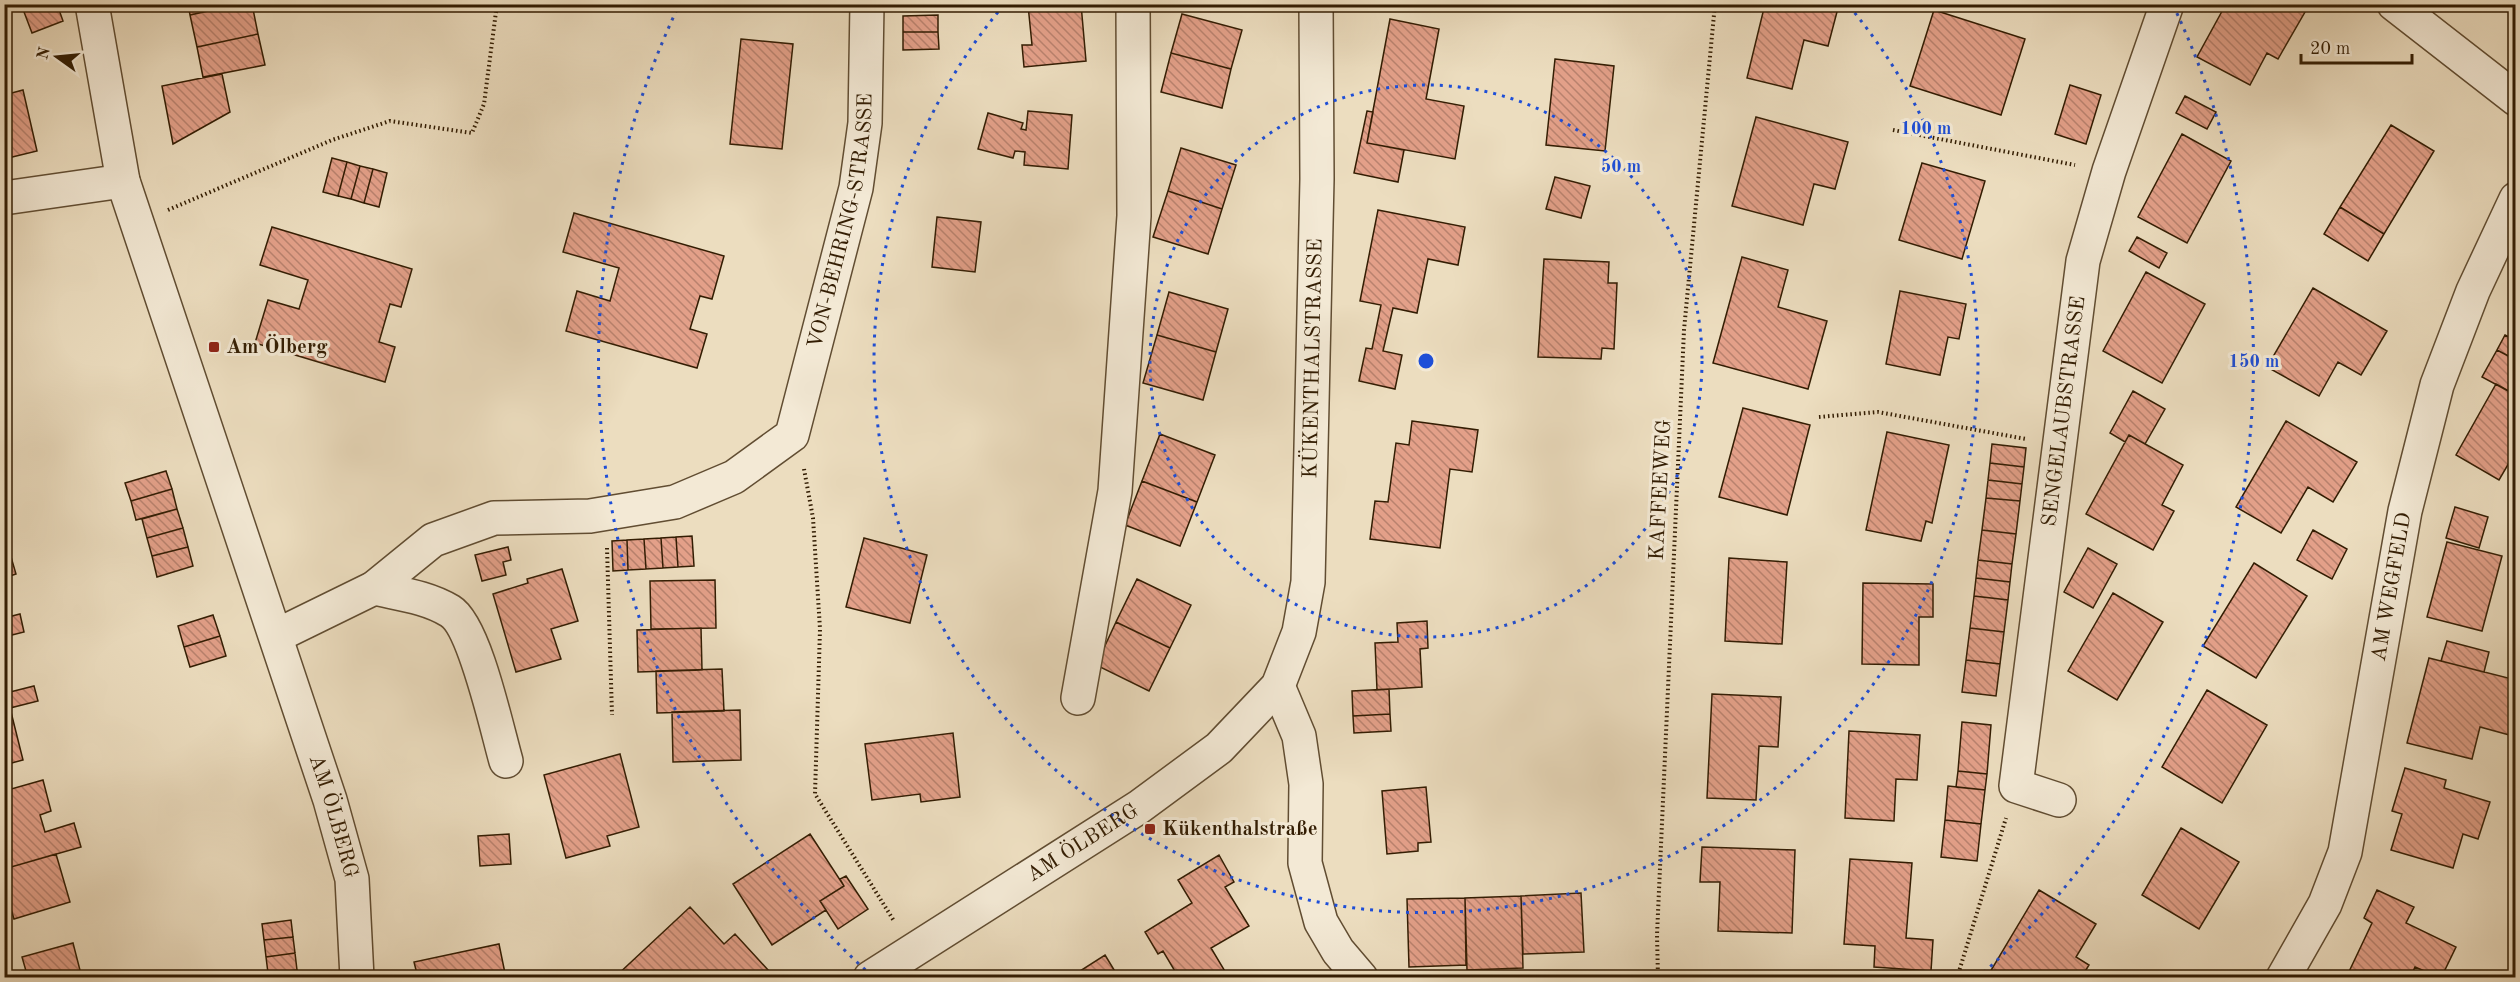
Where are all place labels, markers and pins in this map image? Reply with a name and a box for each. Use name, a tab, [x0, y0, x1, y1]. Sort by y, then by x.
place label: Am Ölberg	[226, 334, 328, 358]
marker: Am Ölberg	[207, 340, 221, 354]
centre of rings	[1416, 351, 1436, 371]
place label: Kükenthalstraße	[1162, 819, 1318, 840]
marker: Kükenthalstraße	[1143, 822, 1157, 836]

